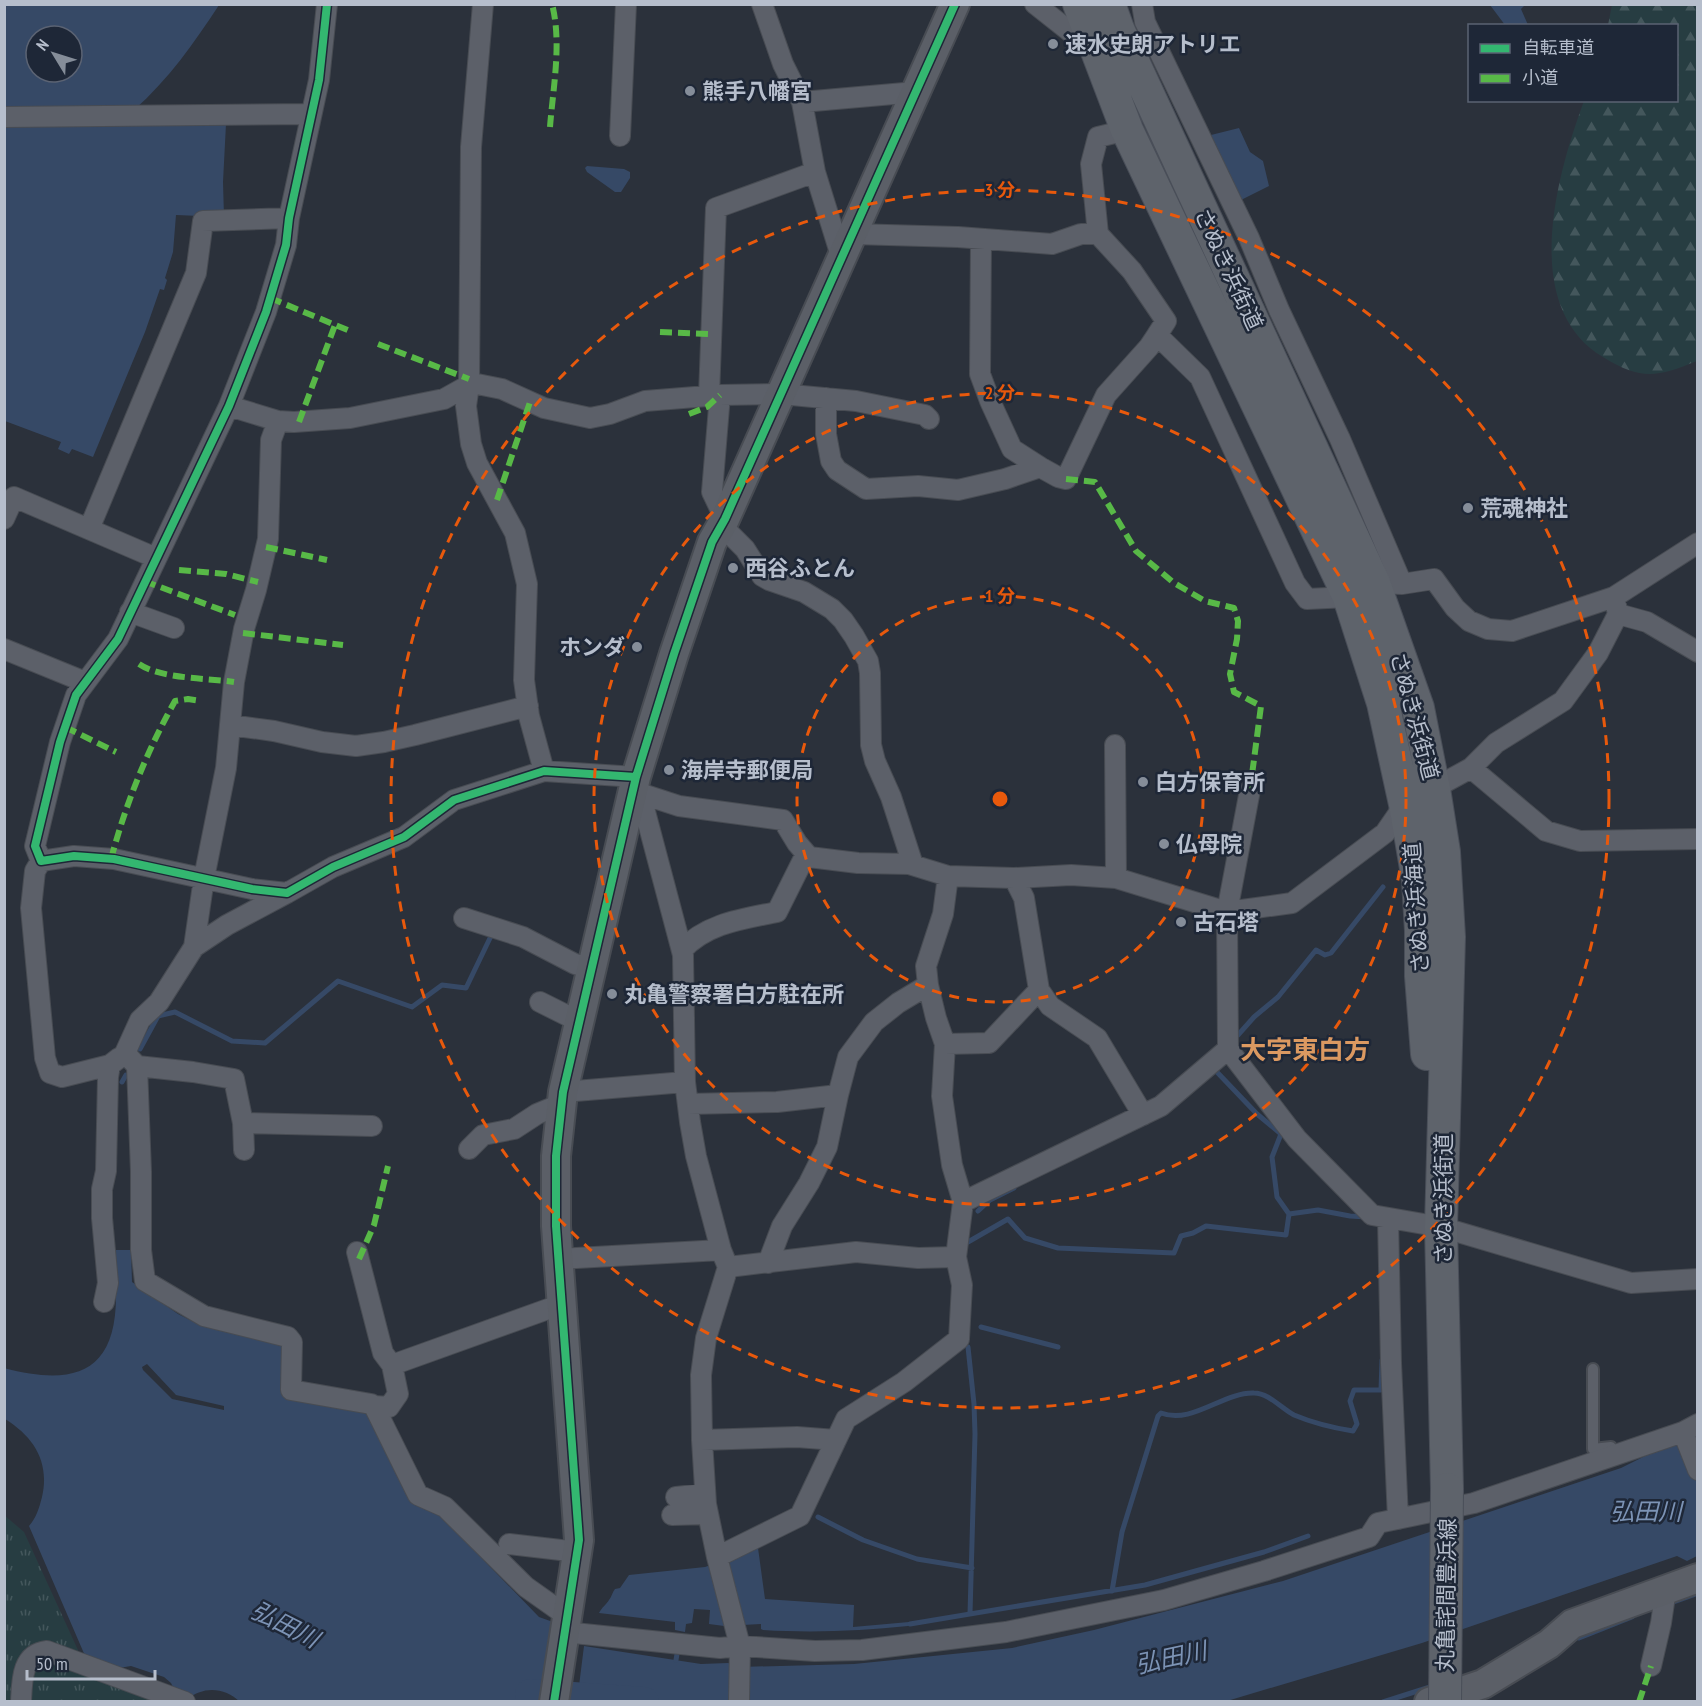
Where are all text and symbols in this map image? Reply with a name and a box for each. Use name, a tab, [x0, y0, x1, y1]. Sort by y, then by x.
north arrow	[24, 24, 84, 84]
legend	[1468, 24, 1678, 102]
place label: 速水史朗アトリエ	[1065, 30, 1241, 58]
text: N	[32, 35, 53, 54]
text: 自転車道	[1522, 36, 1594, 59]
marker: 速水史朗アトリエ	[1046, 37, 1060, 51]
text: 小道	[1522, 66, 1558, 89]
place label: 熊手八幡宮	[702, 77, 812, 105]
marker: 熊手八幡宮	[683, 84, 697, 98]
text: 3 分	[985, 178, 1015, 201]
street label: さぬき浜街道	[1189, 203, 1269, 335]
text: 2 分	[985, 381, 1015, 404]
place label: 荒魂神社	[1480, 494, 1568, 522]
marker: 荒魂神社	[1461, 501, 1475, 515]
place label: 西谷ふとん	[745, 554, 855, 582]
marker: 西谷ふとん	[726, 561, 740, 575]
text: 1 分	[985, 584, 1015, 607]
place label: ホンダ	[559, 633, 625, 661]
marker: ホンダ	[630, 640, 644, 654]
street label: さぬき浜街道	[1384, 649, 1446, 783]
place label: 海岸寺郵便局	[681, 756, 813, 784]
marker: 海岸寺郵便局	[662, 763, 676, 777]
place label: 白方保育所	[1155, 768, 1265, 796]
marker: 白方保育所	[1136, 775, 1150, 789]
centre of rings	[990, 789, 1010, 809]
place label: 仏母院	[1176, 830, 1242, 858]
marker: 仏母院	[1157, 837, 1171, 851]
street label: さぬき浜海道	[1397, 841, 1435, 975]
place label: 古石塔	[1193, 908, 1259, 936]
marker: 古石塔	[1174, 915, 1188, 929]
place label: 丸亀警察署白方駐在所	[624, 980, 844, 1008]
marker: 丸亀警察署白方駐在所	[605, 987, 619, 1001]
district label: 大字東白方	[1240, 1033, 1370, 1066]
street label: さぬき浜街道	[1429, 1133, 1457, 1265]
water label: 弘田川	[1610, 1496, 1685, 1527]
street label: 丸亀詫間豊浜線	[1431, 1518, 1461, 1672]
water label: 弘田川	[246, 1594, 327, 1656]
water label: 弘田川	[1132, 1634, 1212, 1680]
scale bar	[27, 1643, 154, 1681]
text: 50 m	[36, 1652, 68, 1675]

